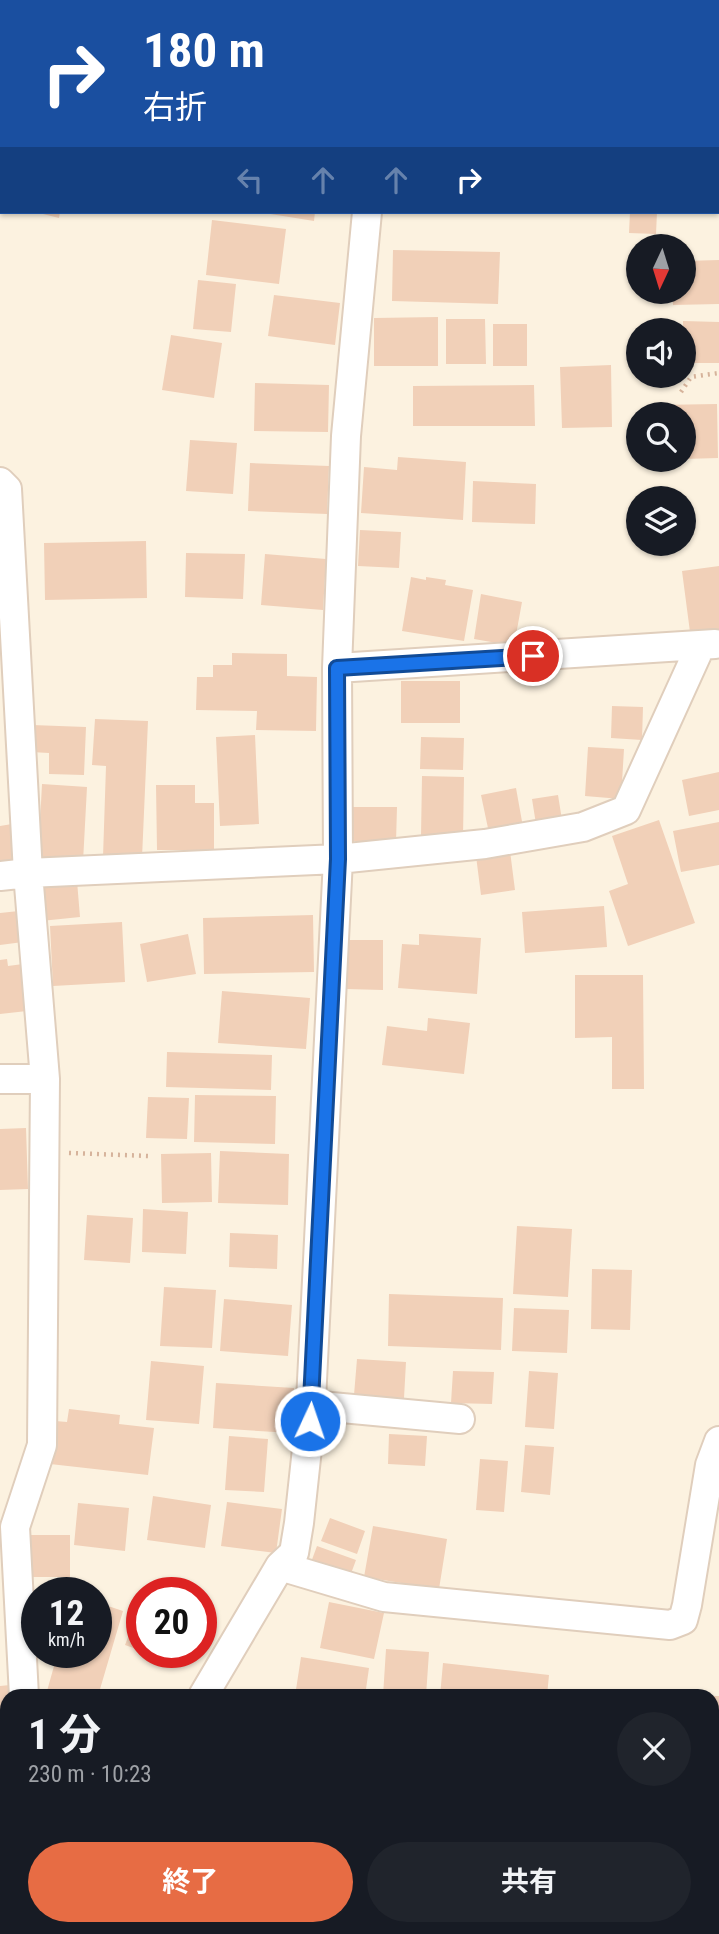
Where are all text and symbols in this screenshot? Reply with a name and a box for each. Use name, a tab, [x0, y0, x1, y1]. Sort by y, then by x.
text: 180 m	[143, 22, 265, 79]
icon: right	[28, 28, 119, 119]
text: 右折	[143, 88, 207, 126]
icon: left	[231, 161, 269, 199]
icon: ahead	[304, 161, 342, 199]
icon: ahead	[377, 161, 415, 199]
icon: right	[450, 161, 488, 199]
north arrow	[626, 234, 696, 304]
map controls	[626, 234, 696, 556]
button: sound	[626, 318, 696, 388]
button: search	[626, 402, 696, 472]
button: layers	[626, 486, 696, 556]
pin	[503, 626, 563, 686]
icon: arrive	[514, 637, 552, 675]
position arrow	[273, 1384, 347, 1458]
speed limit sign: 20	[126, 1577, 217, 1668]
text: 12	[49, 1593, 84, 1634]
text: km/h	[48, 1629, 85, 1650]
text: 1 分	[28, 1710, 101, 1759]
button: close	[617, 1712, 691, 1786]
text: 230 m · 10:23	[28, 1761, 152, 1788]
button: 終了	[28, 1842, 353, 1922]
button: 共有	[367, 1842, 691, 1922]

